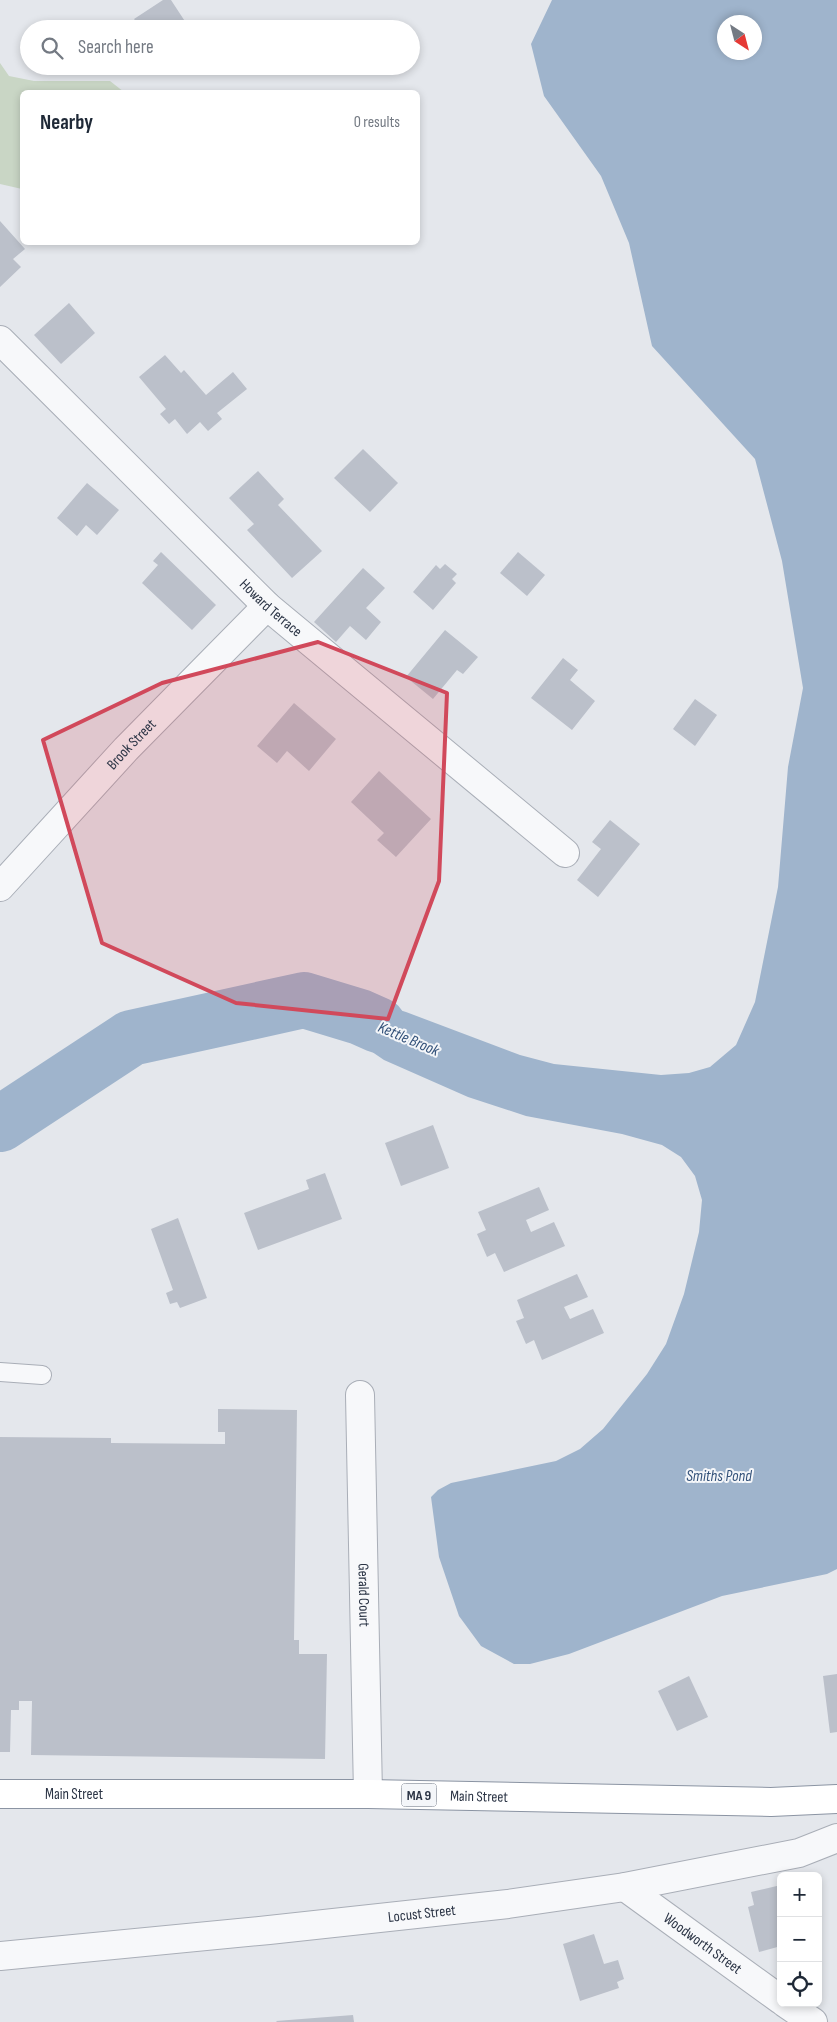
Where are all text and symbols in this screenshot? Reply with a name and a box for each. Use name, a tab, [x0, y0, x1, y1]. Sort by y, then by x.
north arrow	[717, 15, 762, 60]
search box	[20, 20, 420, 75]
icon: search	[38, 34, 66, 62]
text: Search here	[78, 36, 154, 59]
text: Nearby	[40, 110, 93, 135]
text: 0 results	[354, 113, 400, 132]
street label: Howard Terrace	[235, 575, 306, 641]
street label: Brook Street	[103, 715, 161, 774]
water label: Kettle Brook	[375, 1018, 443, 1061]
water label: Smiths Pond	[686, 1467, 752, 1486]
street label: Gerald Court	[353, 1563, 374, 1627]
road number: MA 9	[402, 1784, 436, 1806]
street label: Main Street	[45, 1785, 103, 1804]
street label: Main Street	[450, 1787, 509, 1807]
map controls	[777, 1872, 822, 2007]
button: +	[777, 1872, 822, 1917]
street label: Locust Street	[387, 1901, 457, 1927]
street label: Woodworth Street	[659, 1909, 746, 1979]
button: −	[777, 1917, 822, 1962]
button: locate	[777, 1962, 822, 2007]

